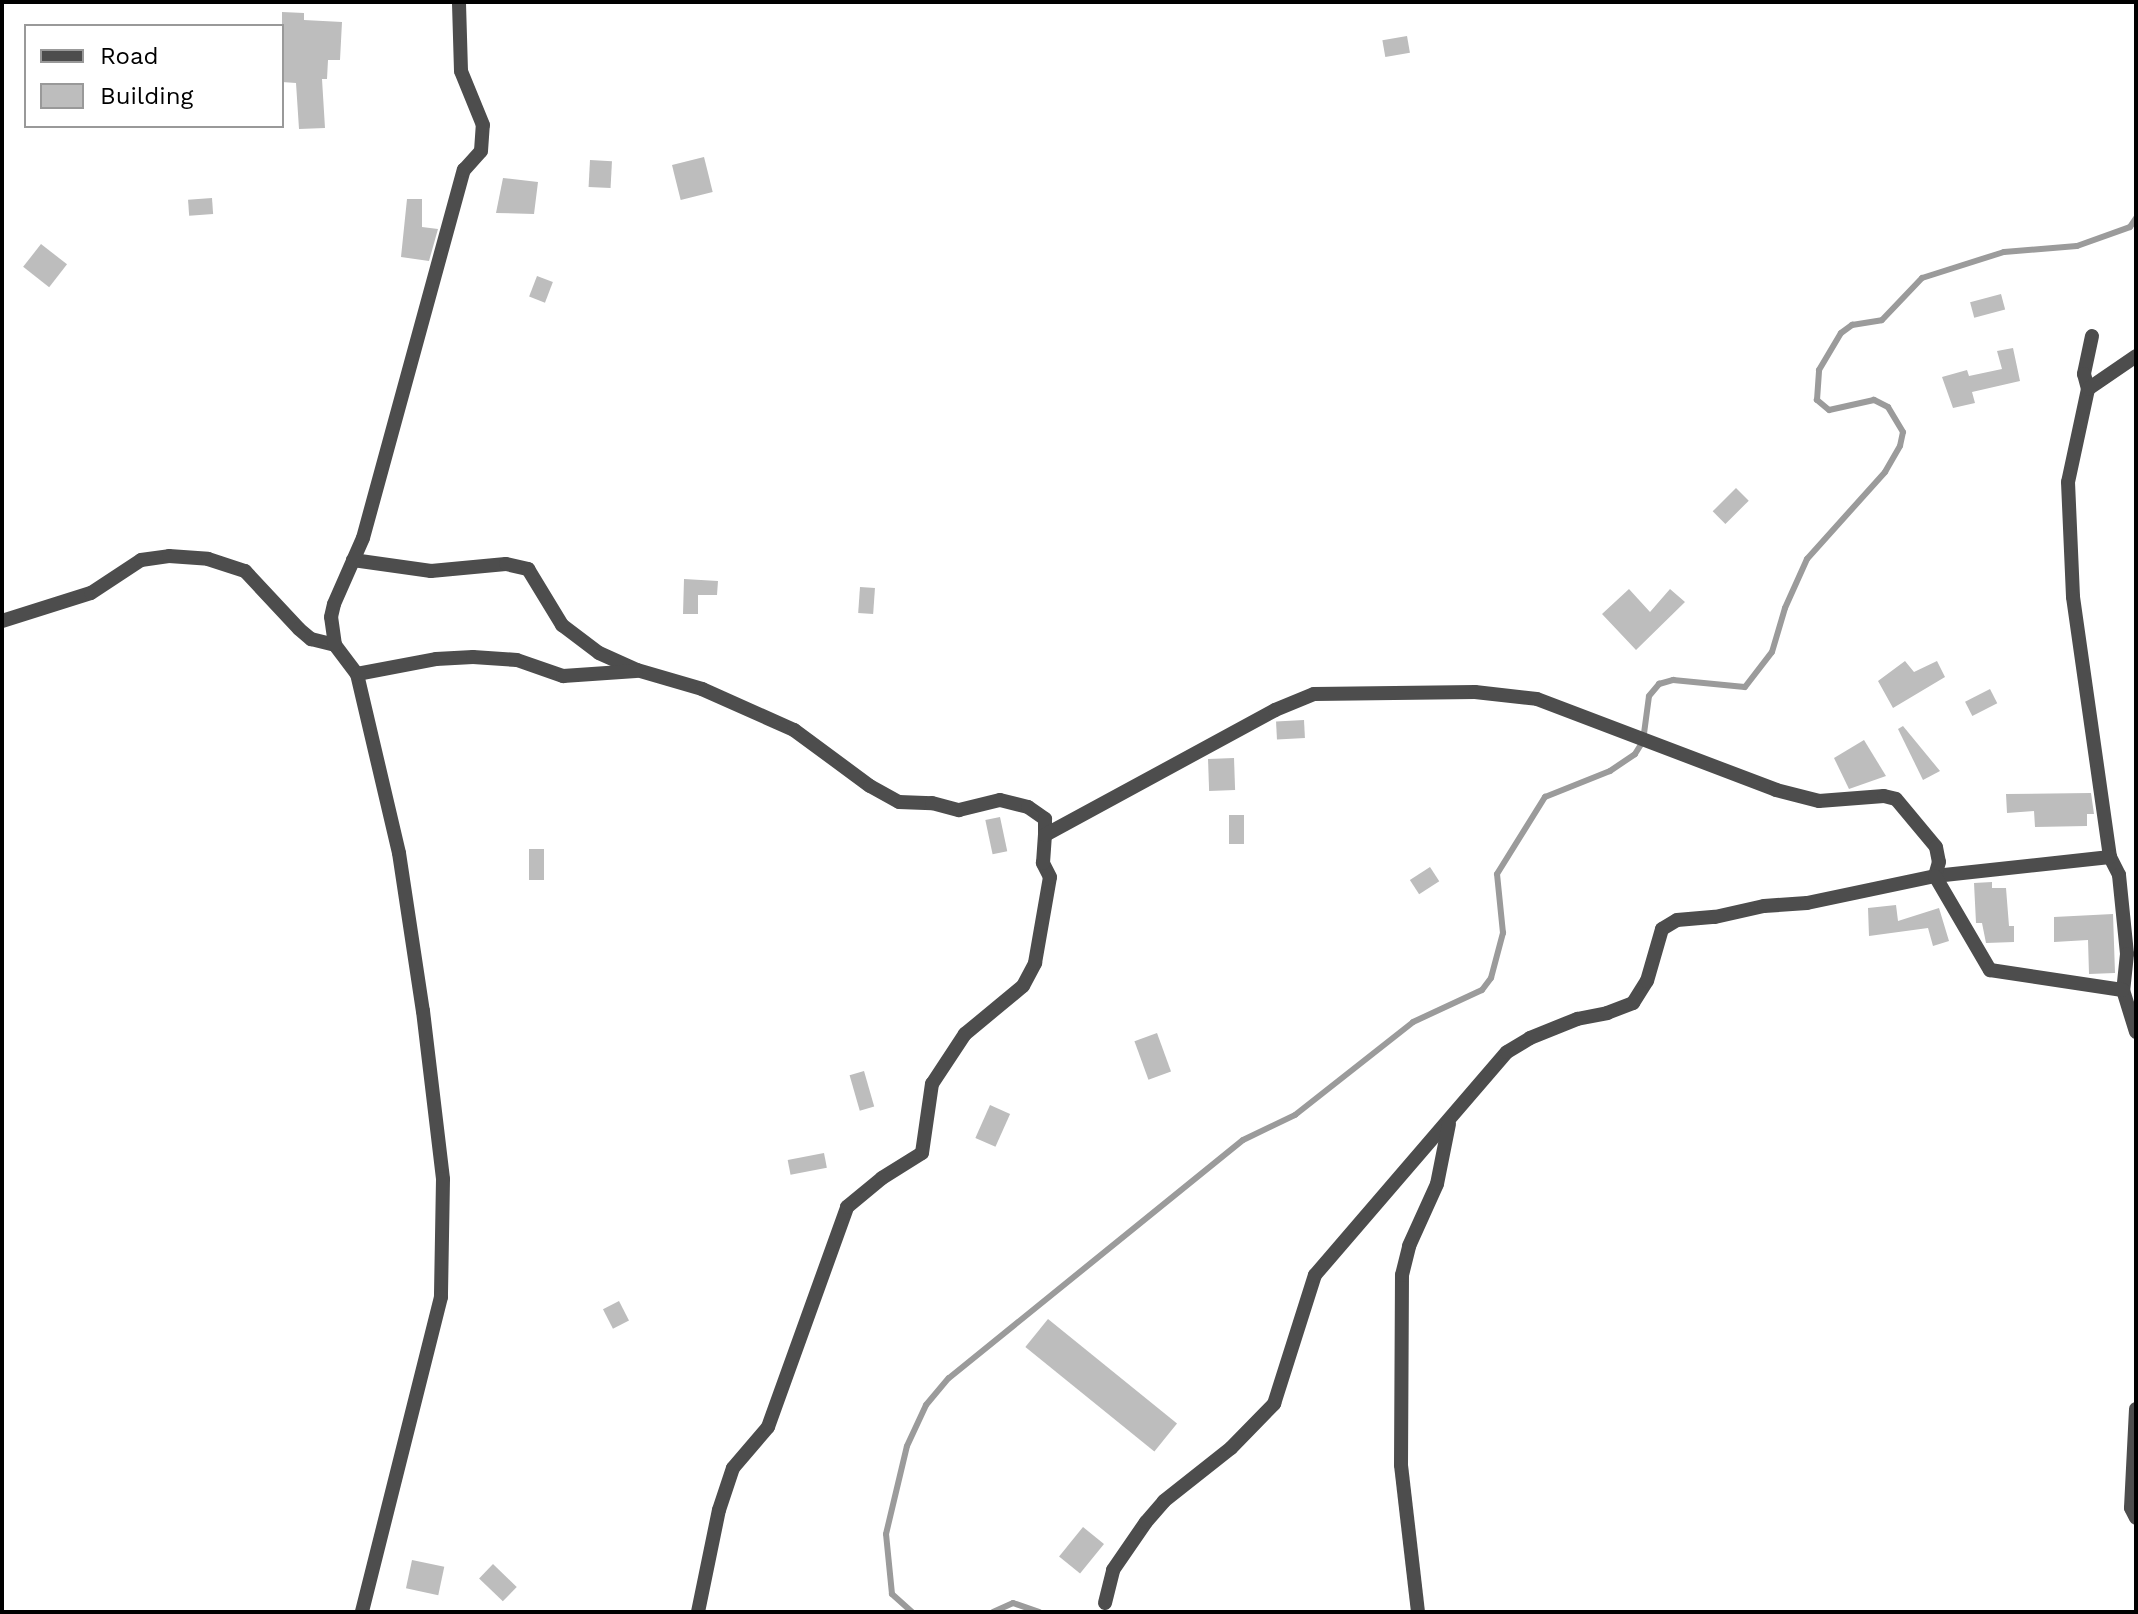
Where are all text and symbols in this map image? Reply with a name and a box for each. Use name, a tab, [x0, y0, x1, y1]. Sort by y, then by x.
legend	[24, 24, 284, 128]
text: Road	[100, 42, 159, 70]
text: Building	[100, 82, 193, 110]

